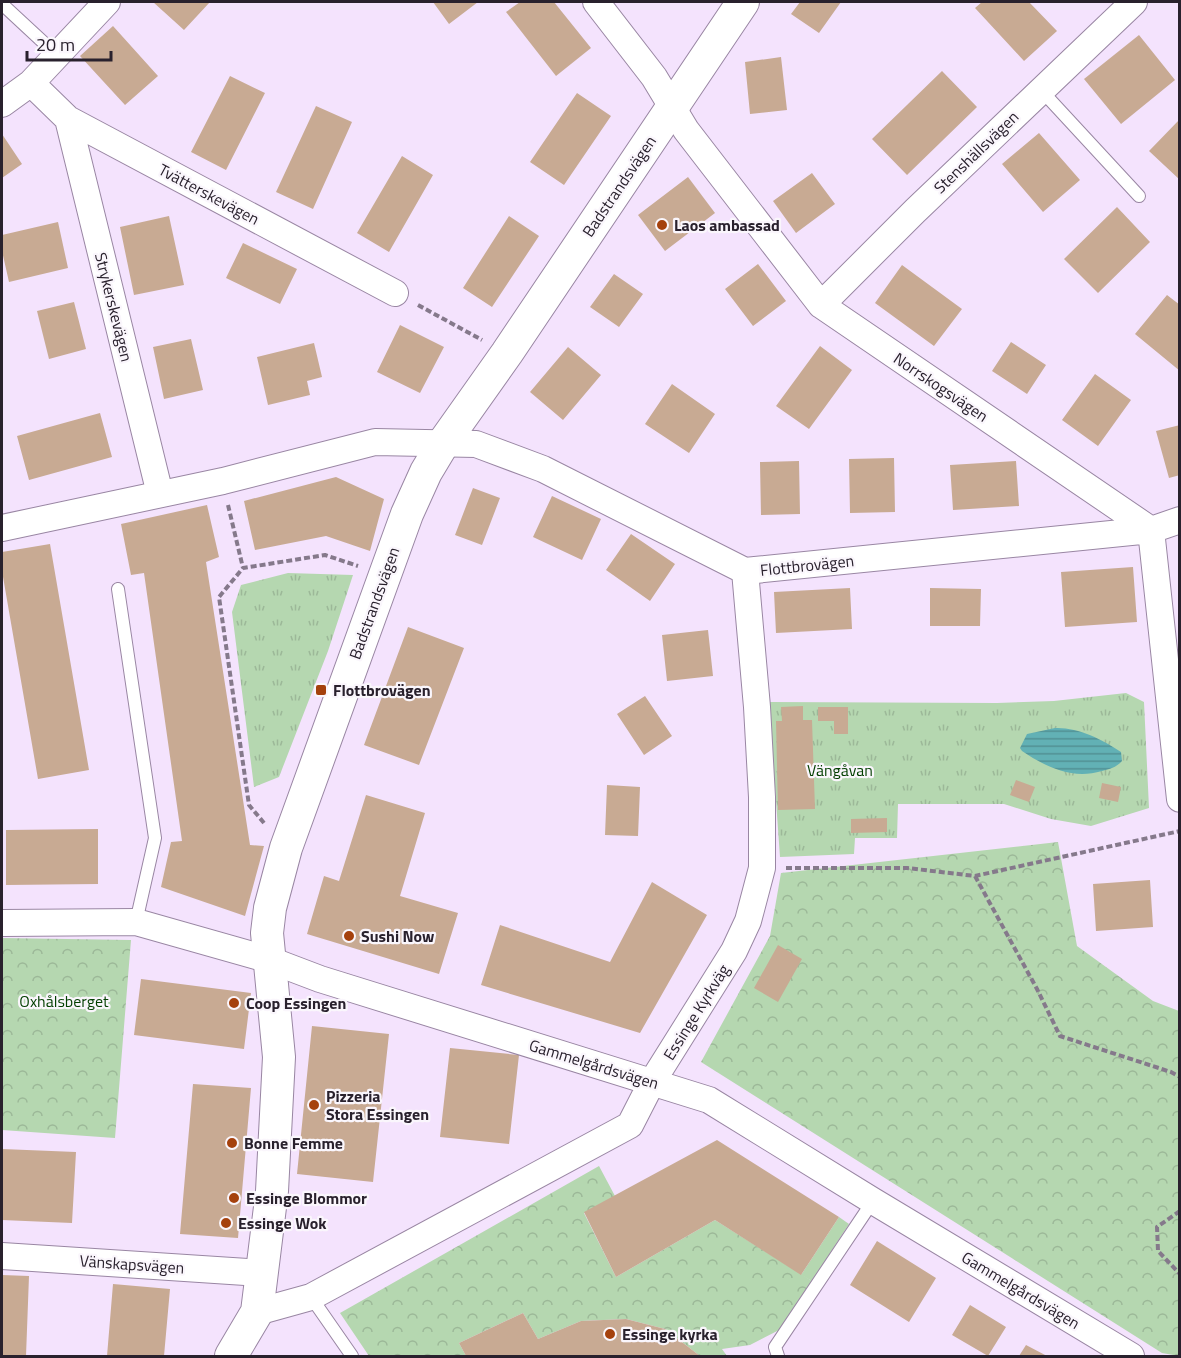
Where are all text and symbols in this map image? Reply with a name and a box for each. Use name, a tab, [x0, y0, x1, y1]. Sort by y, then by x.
scale bar	[27, 24, 111, 62]
text: 20 m	[36, 31, 75, 58]
street label: Stenshällsvägen	[928, 105, 1024, 199]
street label: Badstrandsvägen	[576, 130, 662, 242]
street label: Tvätterskevägen	[154, 157, 264, 231]
place label: Laos ambassad	[674, 213, 780, 237]
marker: Laos ambassad	[655, 218, 669, 232]
street label: Strykerskevägen	[89, 250, 139, 364]
street label: Norrskogsvägen	[889, 346, 993, 428]
street label: Badstrandsvägen	[343, 544, 405, 662]
street label: Flottbrovägen	[759, 548, 855, 582]
place label: Flottbrovägen	[333, 678, 431, 702]
marker: Flottbrovägen	[314, 683, 328, 697]
park label: Vängåvan	[807, 758, 873, 782]
place label: Sushi Now	[361, 924, 434, 948]
marker: Sushi Now	[342, 929, 356, 943]
street label: Essinge Kyrkväg	[657, 959, 735, 1065]
park label: Oxhålsberget	[19, 989, 109, 1013]
place label: Coop Essingen	[246, 991, 346, 1015]
marker: Coop Essingen	[227, 996, 241, 1010]
street label: Gammelgårdsvägen	[526, 1033, 662, 1095]
place label: Pizzeria Stora Essingen	[326, 1084, 429, 1126]
marker: Pizzeria Stora Essingen	[307, 1098, 321, 1112]
place label: Bonne Femme	[244, 1131, 343, 1155]
marker: Bonne Femme	[225, 1136, 239, 1150]
place label: Essinge Blommor	[246, 1186, 367, 1210]
marker: Essinge Blommor	[227, 1191, 241, 1205]
place label: Essinge Wok	[238, 1211, 327, 1235]
marker: Essinge Wok	[219, 1216, 233, 1230]
street label: Gammelgårdsvägen	[957, 1245, 1085, 1335]
street label: Vänskapsvägen	[79, 1248, 185, 1280]
place label: Essinge kyrka	[622, 1322, 718, 1346]
marker: Essinge kyrka	[603, 1327, 617, 1341]

